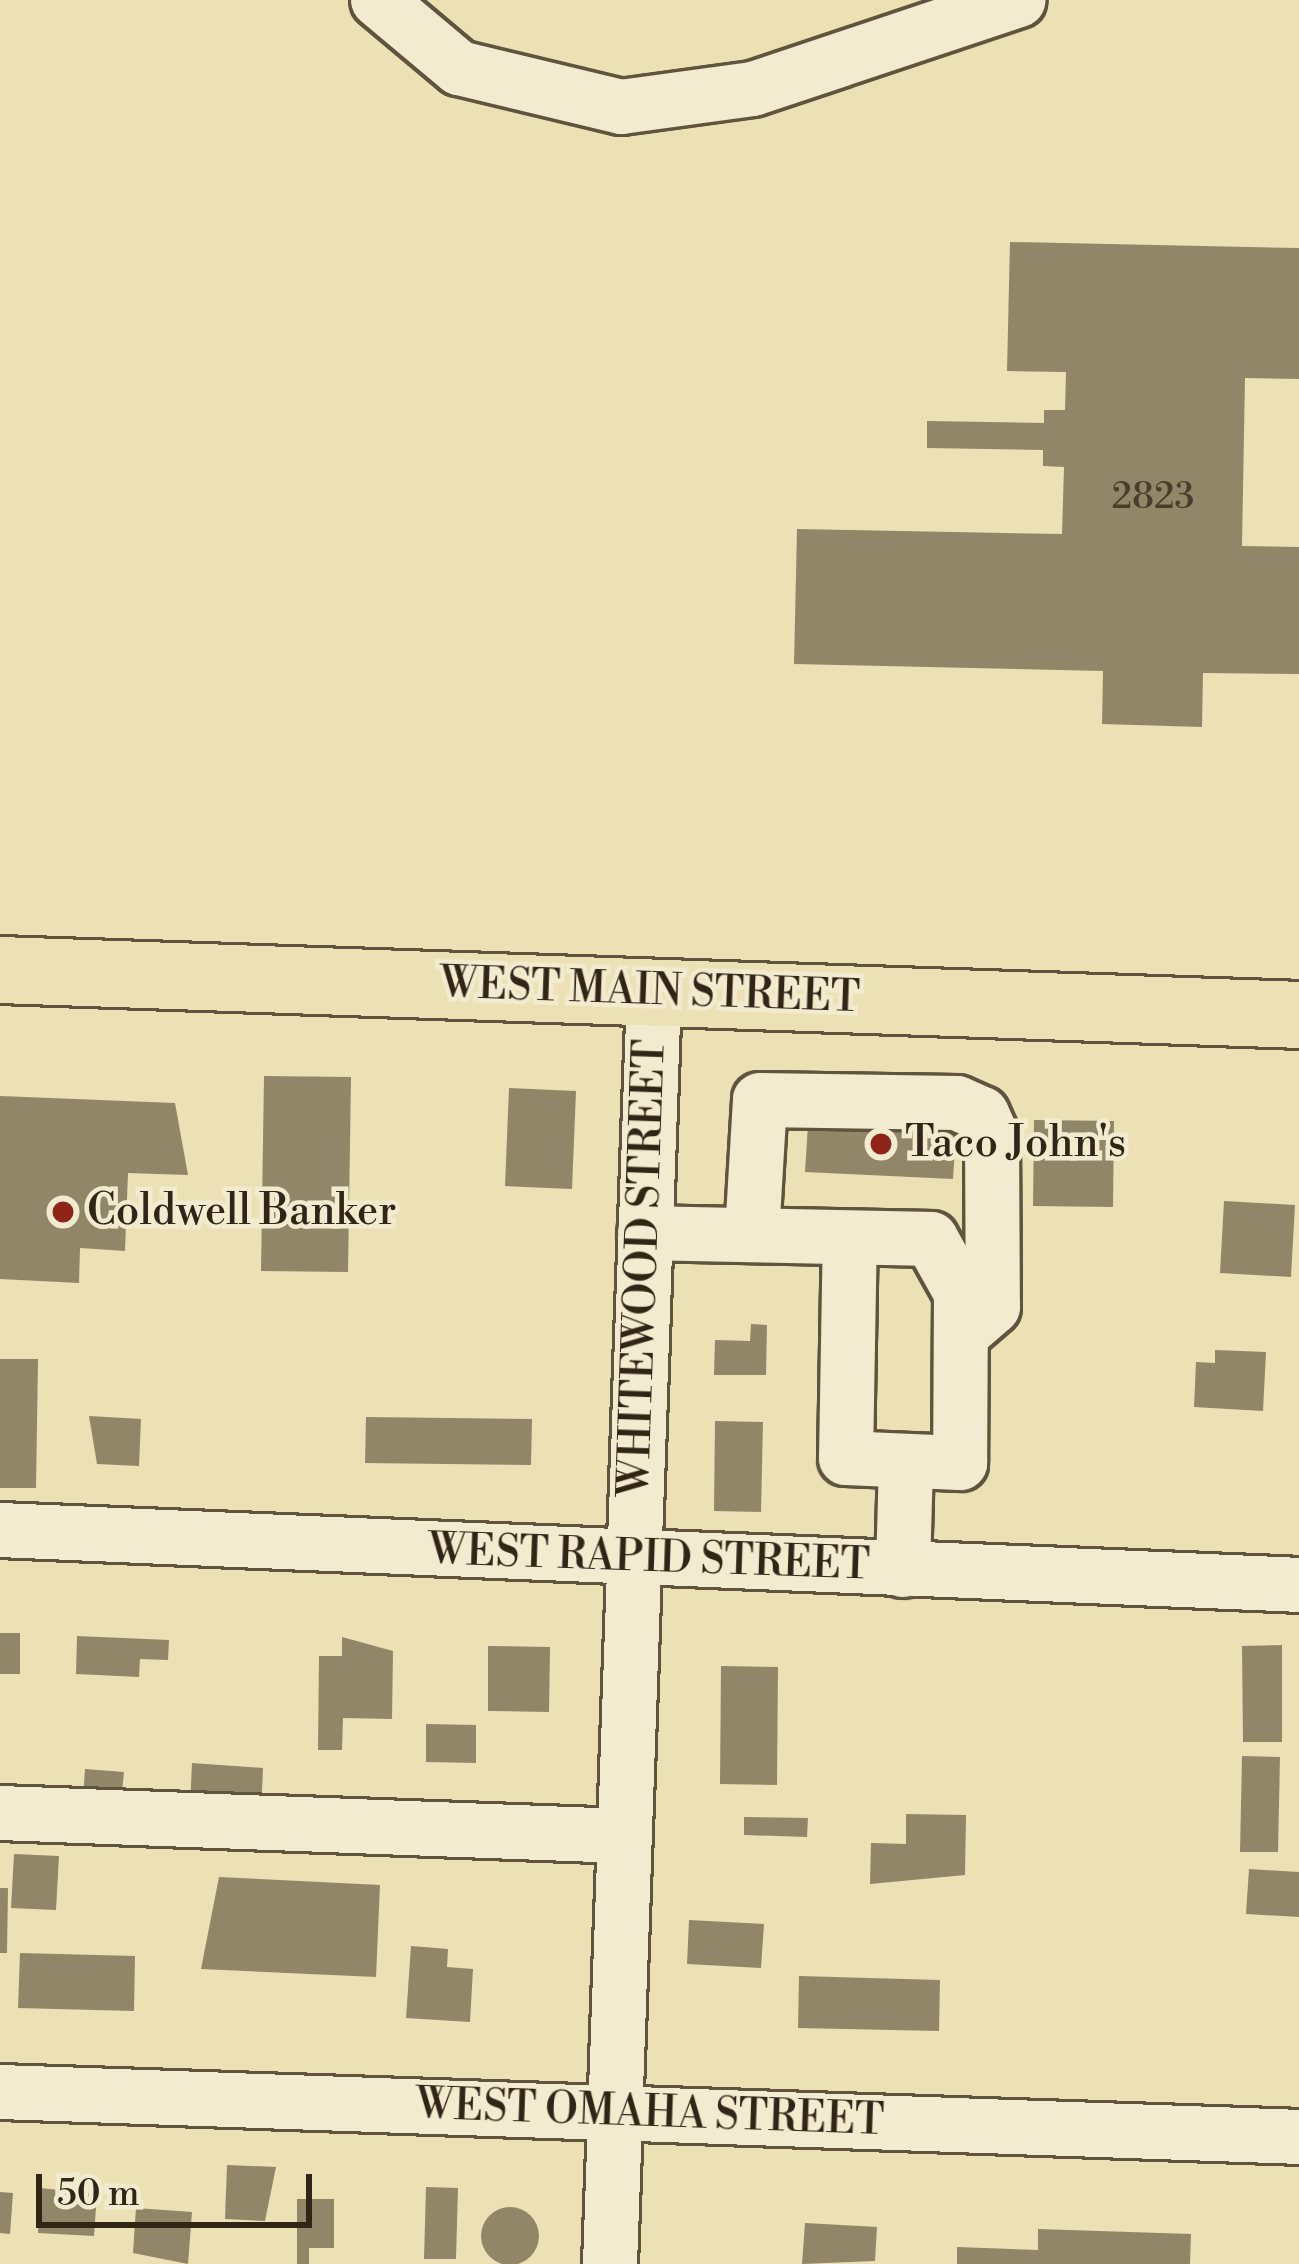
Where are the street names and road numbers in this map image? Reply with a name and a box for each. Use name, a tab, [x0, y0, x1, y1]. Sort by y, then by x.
street label: WEST MAIN STREET	[439, 959, 861, 1025]
street label: WHITEWOOD STREET	[611, 1038, 677, 1498]
street label: WEST RAPID STREET	[427, 1526, 871, 1592]
street label: WEST OMAHA STREET	[415, 2081, 885, 2147]

